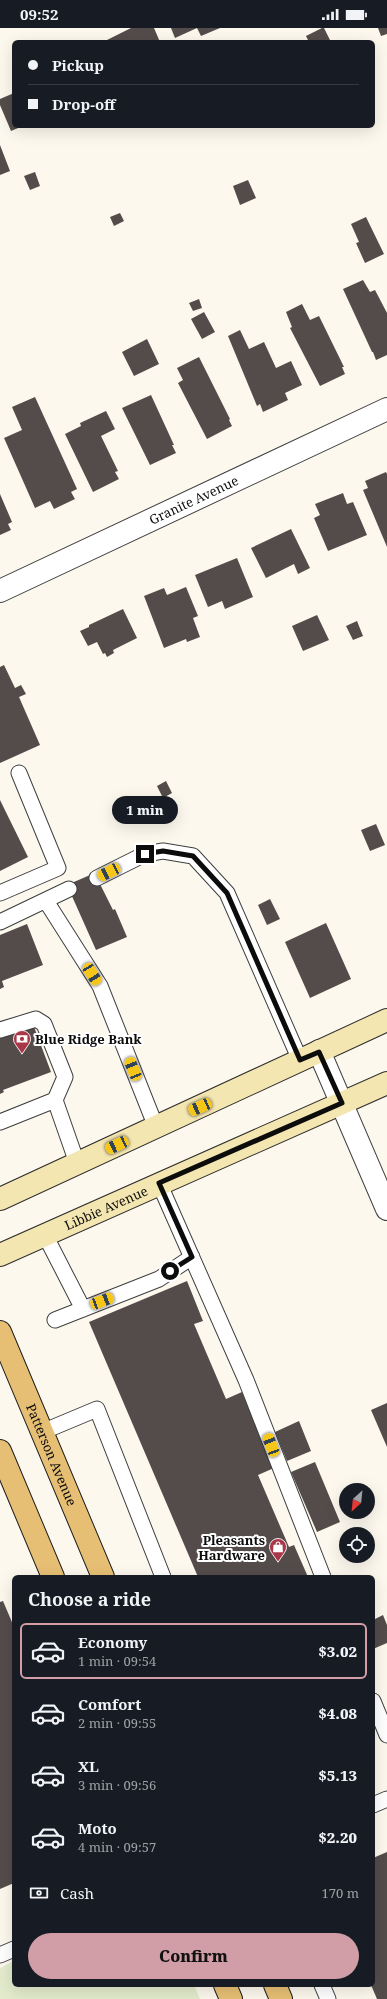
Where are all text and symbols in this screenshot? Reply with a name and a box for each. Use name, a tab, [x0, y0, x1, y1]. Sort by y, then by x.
text: 09:52	[20, 4, 58, 24]
text: Pickup	[52, 55, 104, 75]
text: Drop-off	[52, 94, 116, 114]
street label: Granite Avenue	[146, 471, 241, 529]
callout: 1 min	[112, 796, 178, 824]
text: 1 min	[126, 801, 164, 819]
route end	[136, 845, 154, 863]
car	[96, 861, 122, 883]
car	[81, 961, 103, 987]
bank icon: Blue Ridge Bank	[12, 1029, 32, 1054]
place label: Blue Ridge Bank	[35, 1030, 142, 1048]
car	[123, 1056, 143, 1082]
car	[187, 1097, 213, 1117]
car	[104, 1134, 130, 1156]
street label: Libbie Avenue	[62, 1182, 150, 1234]
route start	[161, 1262, 179, 1280]
car	[89, 1291, 115, 1311]
street label: Patterson Avenue	[22, 1401, 81, 1508]
car	[261, 1432, 281, 1458]
north arrow	[339, 1483, 375, 1519]
map controls	[339, 1483, 375, 1563]
button: locate	[339, 1527, 375, 1563]
place label: Pleasants Hardware	[198, 1531, 265, 1564]
shop icon: Pleasants Hardware	[268, 1537, 288, 1562]
text: Choose a ride	[28, 1587, 151, 1611]
text: Economy	[78, 1632, 147, 1652]
icon: car	[30, 1633, 66, 1669]
text: $3.02	[318, 1641, 357, 1661]
text: 1 min · 09:54	[78, 1652, 156, 1670]
text: Comfort	[78, 1694, 141, 1714]
icon: car	[30, 1695, 66, 1731]
text: $4.08	[318, 1703, 357, 1723]
text: 2 min · 09:55	[78, 1714, 156, 1732]
text: XL	[78, 1756, 99, 1776]
icon: car	[30, 1757, 66, 1793]
text: $5.13	[318, 1765, 357, 1785]
text: 3 min · 09:56	[78, 1776, 156, 1794]
text: Moto	[78, 1818, 117, 1838]
icon: car	[30, 1819, 66, 1855]
text: $2.20	[318, 1827, 357, 1847]
text: 4 min · 09:57	[78, 1838, 156, 1856]
icon: cash	[28, 1882, 50, 1904]
text: Cash	[60, 1883, 94, 1903]
text: 170 m	[322, 1884, 359, 1902]
button: Confirm	[28, 1933, 359, 1979]

